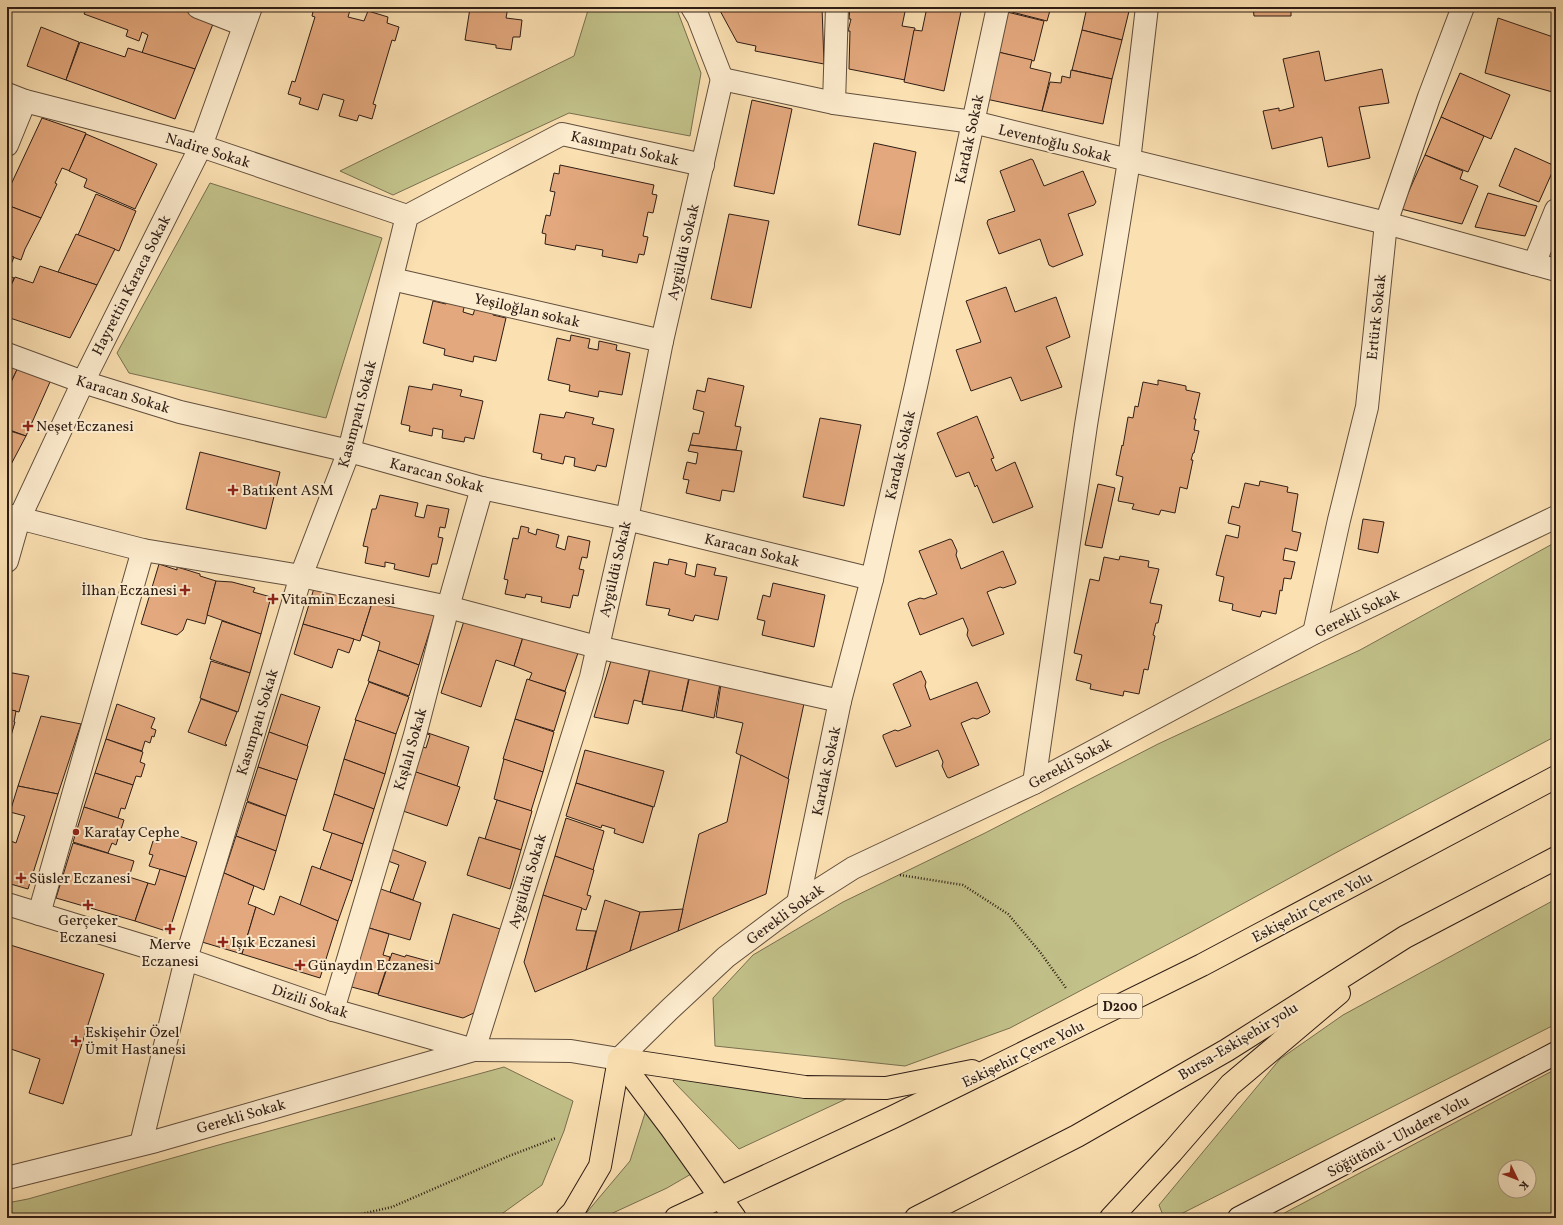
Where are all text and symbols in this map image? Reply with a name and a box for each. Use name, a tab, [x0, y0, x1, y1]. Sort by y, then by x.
street label: Kardak Sokak	[951, 93, 990, 186]
street label: Leventoğlu Sokak	[996, 120, 1113, 169]
street label: Kasımpatı Sokak	[569, 127, 681, 172]
street label: Nadire Sokak	[162, 129, 253, 174]
street label: Aygüldü Sokak	[663, 202, 706, 303]
street label: Hayrettin Karaca Sokak	[88, 212, 177, 360]
street label: Ertürk Sokak	[1363, 273, 1392, 361]
street label: Yeşiloğlan sokak	[472, 289, 582, 334]
street label: Kasımpatı Sokak	[334, 358, 383, 470]
street label: Karacan Sokak	[73, 371, 172, 420]
street label: Kardak Sokak	[881, 409, 922, 502]
place label: Neşet Eczanesi	[36, 417, 134, 438]
marker: Neşet Eczanesi	[23, 421, 33, 431]
street label: Karacan Sokak	[387, 454, 486, 499]
place label: Batıkent ASM	[242, 481, 333, 502]
marker: Batıkent ASM	[227, 484, 239, 496]
street label: Aygüldü Sokak	[595, 519, 638, 620]
street label: Karacan Sokak	[702, 529, 801, 573]
place label: İlhan Eczanesi	[81, 581, 177, 602]
marker: İlhan Eczanesi	[180, 585, 190, 595]
street label: Gerekli Sokak	[1312, 585, 1403, 644]
place label: Vitamin Eczanesi	[281, 590, 395, 611]
marker: Vitamin Eczanesi	[268, 594, 278, 604]
street label: Kasımpatı Sokak	[232, 667, 285, 778]
street label: Kışlalı Sokak	[390, 706, 433, 793]
street label: Kardak Sokak	[808, 725, 847, 818]
street label: Gerekli Sokak	[1025, 734, 1116, 795]
place label: Karatay Cephe	[84, 823, 180, 844]
marker: Karatay Cephe	[71, 827, 81, 837]
street label: Aygüldü Sokak	[504, 831, 553, 931]
street label: Eskişehir Çevre Yolu	[1249, 868, 1377, 949]
place label: Süsler Eczanesi	[29, 869, 131, 890]
marker: Süsler Eczanesi	[16, 873, 26, 883]
street label: Gerekli Sokak	[743, 880, 829, 951]
marker: Gerçeker Eczanesi	[83, 900, 93, 910]
place label: Gerçeker Eczanesi	[58, 911, 118, 949]
marker: Merve Eczanesi	[165, 924, 175, 934]
place label: Işık Eczanesi	[231, 933, 316, 954]
place label: Merve Eczanesi	[141, 935, 199, 973]
marker: Işık Eczanesi	[218, 937, 228, 947]
place label: Günaydın Eczanesi	[308, 956, 434, 977]
marker: Günaydın Eczanesi	[295, 960, 305, 970]
street label: Dizili Sokak	[269, 980, 351, 1025]
road number: D200	[1098, 994, 1142, 1018]
street label: Bursa-Eskişehir yolu	[1175, 998, 1303, 1086]
street label: Eskişehir Çevre Yolu	[959, 1017, 1088, 1094]
place label: Eskişehir Özel Ümit Hastanesi	[85, 1023, 186, 1061]
marker: Eskişehir Özel Ümit Hastanesi	[70, 1035, 82, 1047]
street label: Söğütönü - Uludere Yolu	[1324, 1091, 1473, 1184]
street label: Gerekli Sokak	[195, 1095, 288, 1140]
north arrow	[1497, 1159, 1537, 1199]
text: K	[1515, 1177, 1531, 1193]

